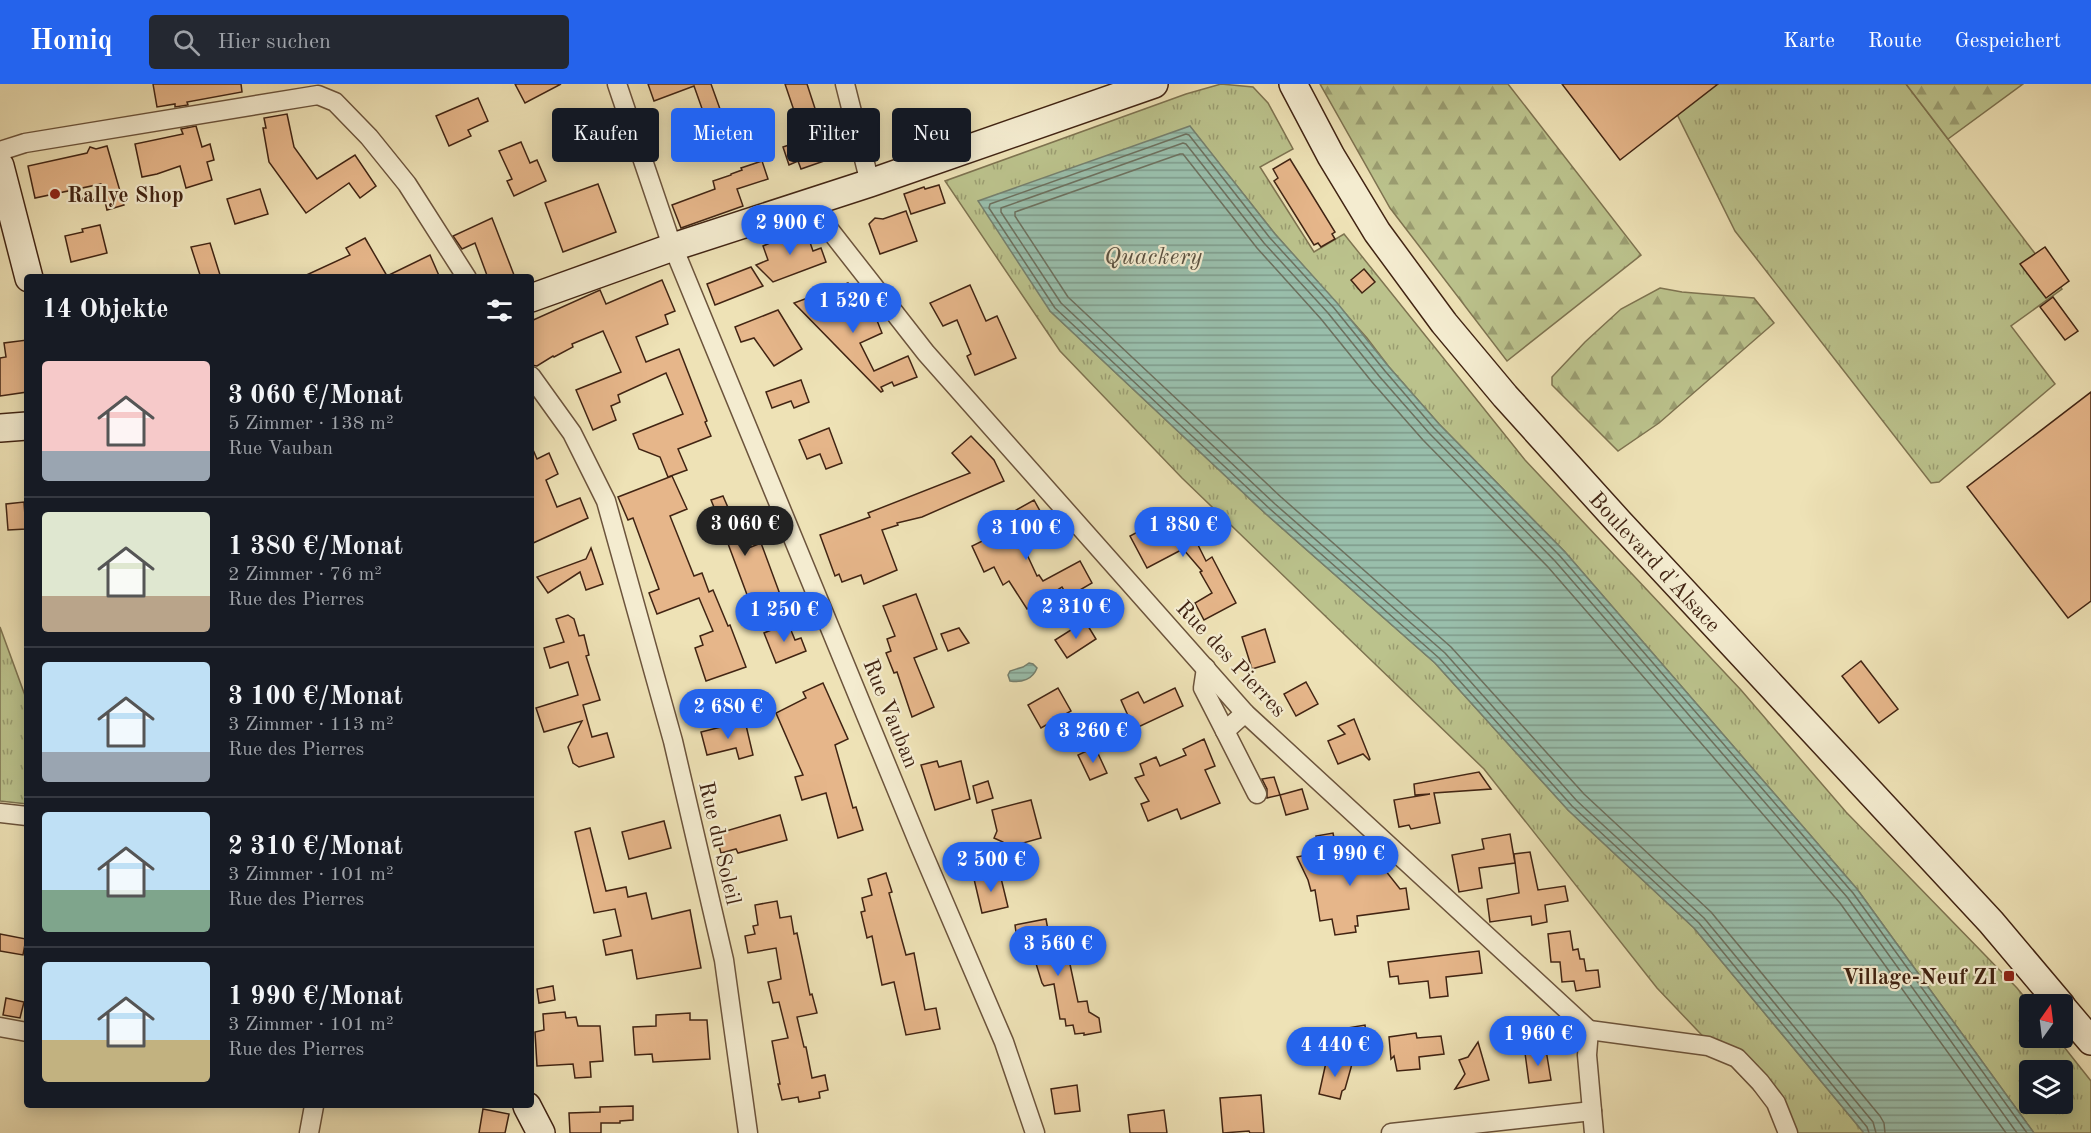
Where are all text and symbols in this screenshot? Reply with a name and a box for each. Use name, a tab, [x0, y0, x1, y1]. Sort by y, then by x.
search box	[149, 15, 569, 69]
icon: search	[170, 26, 203, 59]
text: Homiq	[30, 28, 113, 56]
text: Hier suchen	[218, 31, 331, 53]
text: Karte	[1783, 31, 1835, 52]
text: Route	[1868, 31, 1922, 52]
text: Gespeichert	[1955, 31, 2061, 52]
chip: Kaufen	[552, 108, 659, 162]
chip: Mieten	[671, 108, 775, 162]
chip: Filter	[787, 108, 880, 162]
chip: Neu	[892, 108, 971, 162]
place label: Rallye Shop	[67, 185, 184, 207]
marker: Rallye Shop	[48, 187, 62, 201]
pin: 2 900 €	[735, 205, 845, 256]
text: 2 900 €	[755, 214, 825, 234]
water label: Quackery	[1104, 246, 1203, 270]
pin: 1 520 €	[798, 283, 908, 334]
text: 1 520 €	[818, 292, 888, 312]
icon: filters	[483, 294, 516, 327]
text: 14 Objekte	[42, 297, 169, 323]
text: 3 060 €/Monat	[228, 383, 403, 409]
icon: home	[90, 385, 162, 457]
text: 5 Zimmer · 138 m²	[228, 414, 393, 434]
text: Rue Vauban	[228, 439, 333, 459]
street label: Boulevard d'Alsace	[1584, 488, 1724, 637]
pin: 3 060 €	[690, 506, 800, 557]
pin: 1 380 €	[1128, 507, 1238, 558]
pin: 3 100 €	[971, 510, 1081, 561]
text: 3 060 €	[710, 515, 780, 535]
text: 1 380 €	[1148, 516, 1218, 536]
text: 3 100 €	[991, 519, 1061, 539]
text: 1 380 €/Monat	[228, 534, 403, 560]
icon: home	[90, 536, 162, 608]
text: 2 Zimmer · 76 m²	[228, 565, 382, 585]
pin: 2 310 €	[1021, 589, 1131, 640]
text: Rue des Pierres	[228, 590, 364, 610]
pin: 1 250 €	[729, 592, 839, 643]
street label: Rue des Pierres	[1171, 597, 1290, 722]
text: 2 310 €	[1041, 598, 1111, 618]
text: 1 250 €	[749, 601, 819, 621]
street label: Rue Vauban	[858, 656, 922, 772]
text: 3 100 €/Monat	[228, 684, 403, 710]
icon: home	[90, 686, 162, 758]
pin: 2 680 €	[673, 689, 783, 740]
text: 2 680 €	[693, 698, 763, 718]
pin: 3 260 €	[1038, 713, 1148, 764]
text: 3 Zimmer · 113 m²	[228, 715, 393, 735]
text: 3 260 €	[1058, 722, 1128, 742]
text: Rue des Pierres	[228, 740, 364, 760]
street label: Rue du Soleil	[694, 780, 744, 907]
text: 2 310 €/Monat	[228, 834, 403, 860]
icon: home	[90, 836, 162, 908]
pin: 1 990 €	[1295, 836, 1405, 887]
pin: 2 500 €	[936, 842, 1046, 893]
text: 1 990 €	[1315, 845, 1385, 865]
text: 2 500 €	[956, 851, 1026, 871]
text: 3 Zimmer · 101 m²	[228, 865, 393, 885]
text: Rue des Pierres	[228, 890, 364, 910]
pin: 3 560 €	[1003, 926, 1113, 977]
text: 3 560 €	[1023, 935, 1093, 955]
place label: Village-Neuf ZI	[1842, 967, 1997, 989]
marker: Village-Neuf ZI	[2002, 969, 2016, 983]
text: 1 990 €/Monat	[228, 984, 403, 1010]
icon: home	[90, 986, 162, 1058]
north arrow	[2019, 994, 2073, 1048]
map controls	[2019, 994, 2073, 1114]
text: 3 Zimmer · 101 m²	[228, 1015, 393, 1035]
pin: 1 960 €	[1483, 1016, 1593, 1067]
text: 1 960 €	[1503, 1025, 1573, 1045]
pin: 4 440 €	[1280, 1027, 1390, 1078]
text: 4 440 €	[1300, 1036, 1370, 1056]
text: Rue des Pierres	[228, 1040, 364, 1060]
button: layers	[2019, 1060, 2073, 1114]

